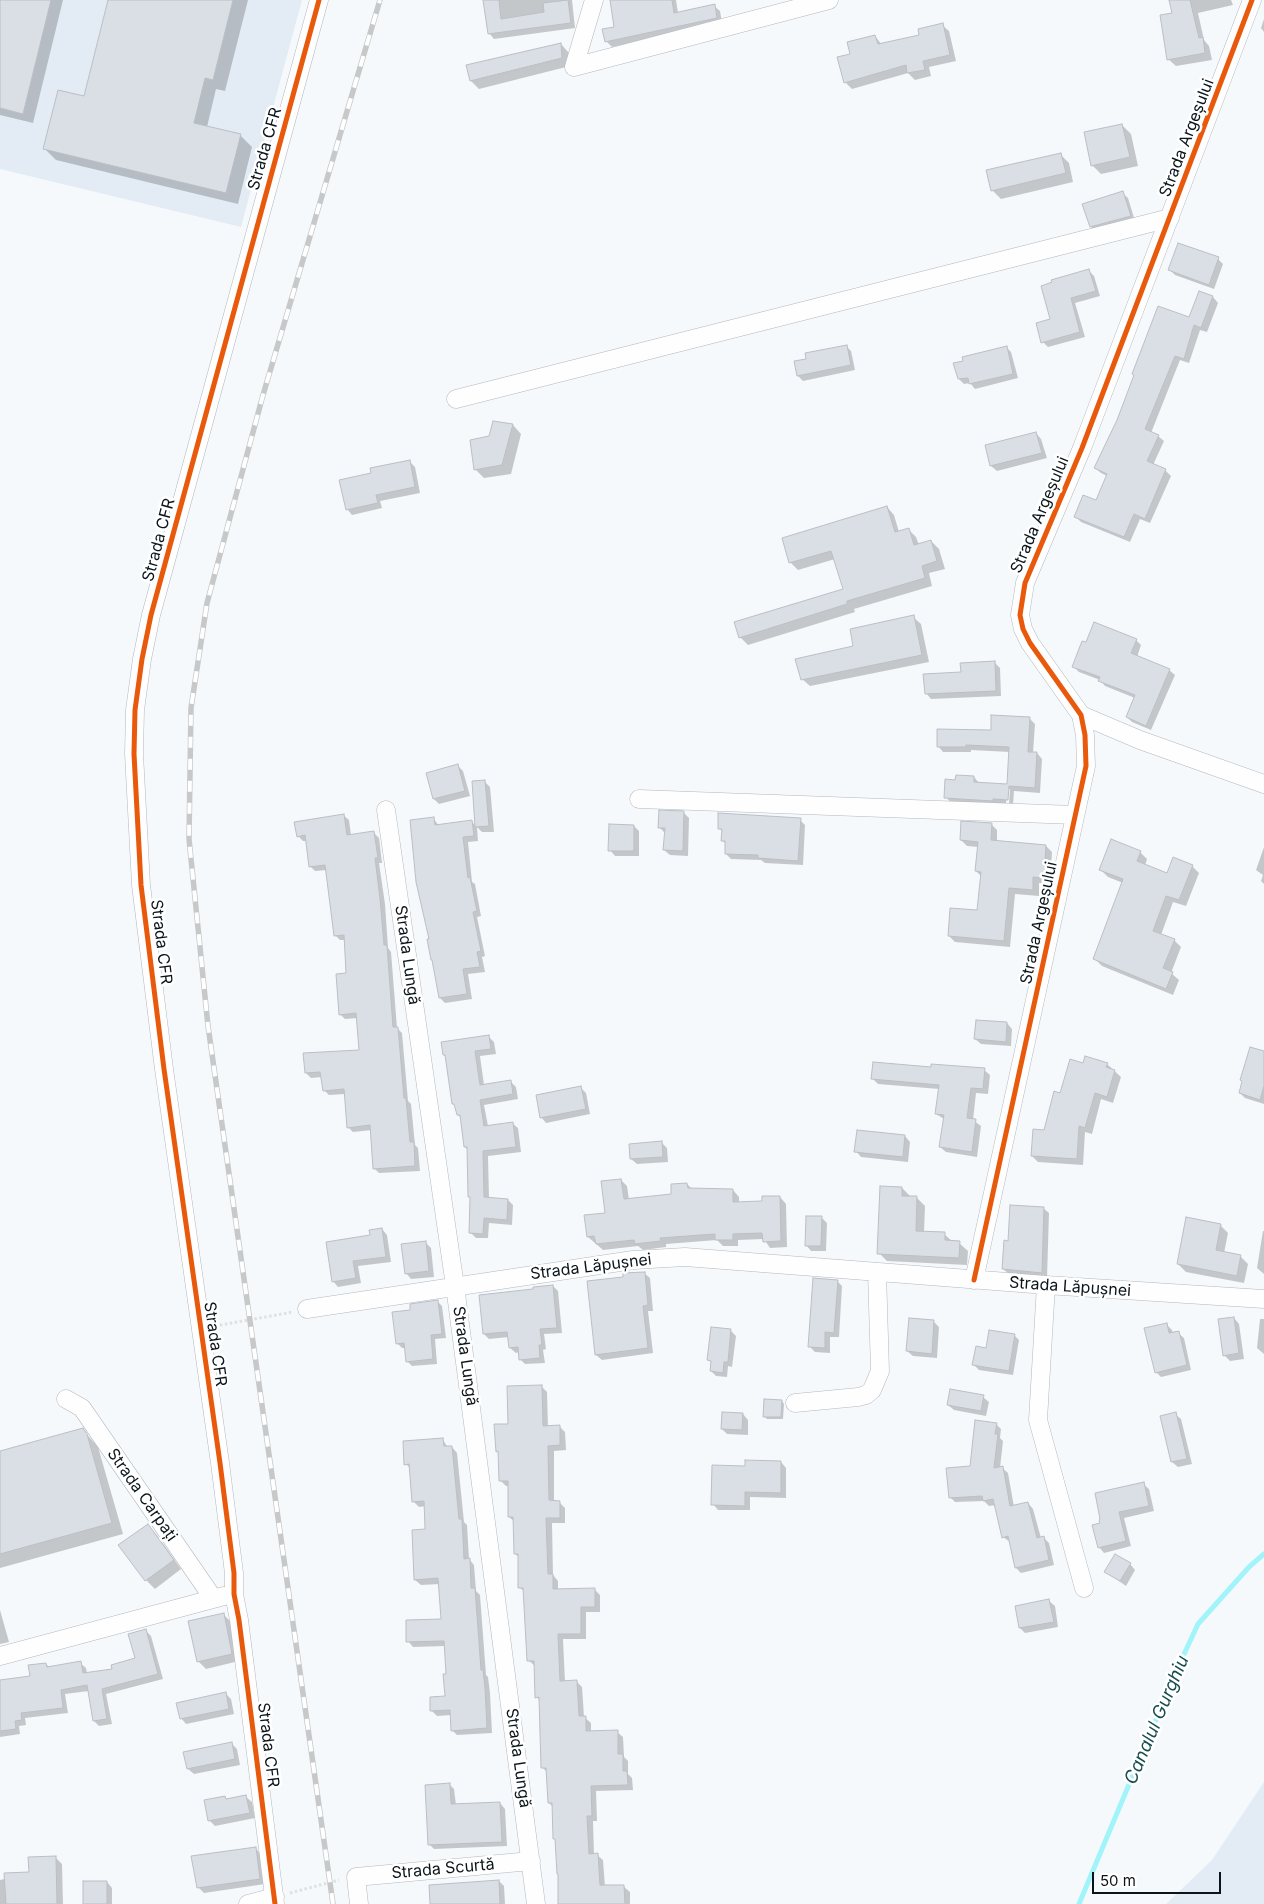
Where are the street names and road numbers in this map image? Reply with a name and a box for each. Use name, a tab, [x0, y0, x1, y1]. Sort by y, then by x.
street label: Strada Argeșului	[1156, 76, 1218, 200]
street label: Strada CFR	[244, 105, 286, 193]
street label: Strada Argeșului	[1007, 454, 1073, 576]
street label: Strada CFR	[139, 496, 179, 584]
street label: Strada Argeșului	[1017, 860, 1061, 986]
street label: Strada CFR	[146, 899, 176, 985]
street label: Strada Lungă	[390, 904, 424, 1006]
street label: Strada Lăpușnei	[529, 1250, 653, 1284]
street label: Strada Lăpușnei	[1008, 1273, 1132, 1301]
street label: Strada CFR	[200, 1300, 230, 1388]
street label: Strada Lungă	[448, 1305, 482, 1407]
street label: Strada Carpați	[103, 1445, 181, 1545]
street label: Strada CFR	[253, 1702, 283, 1788]
street label: Strada Lungă	[501, 1707, 535, 1809]
street label: Strada Scurtă	[391, 1855, 495, 1883]

